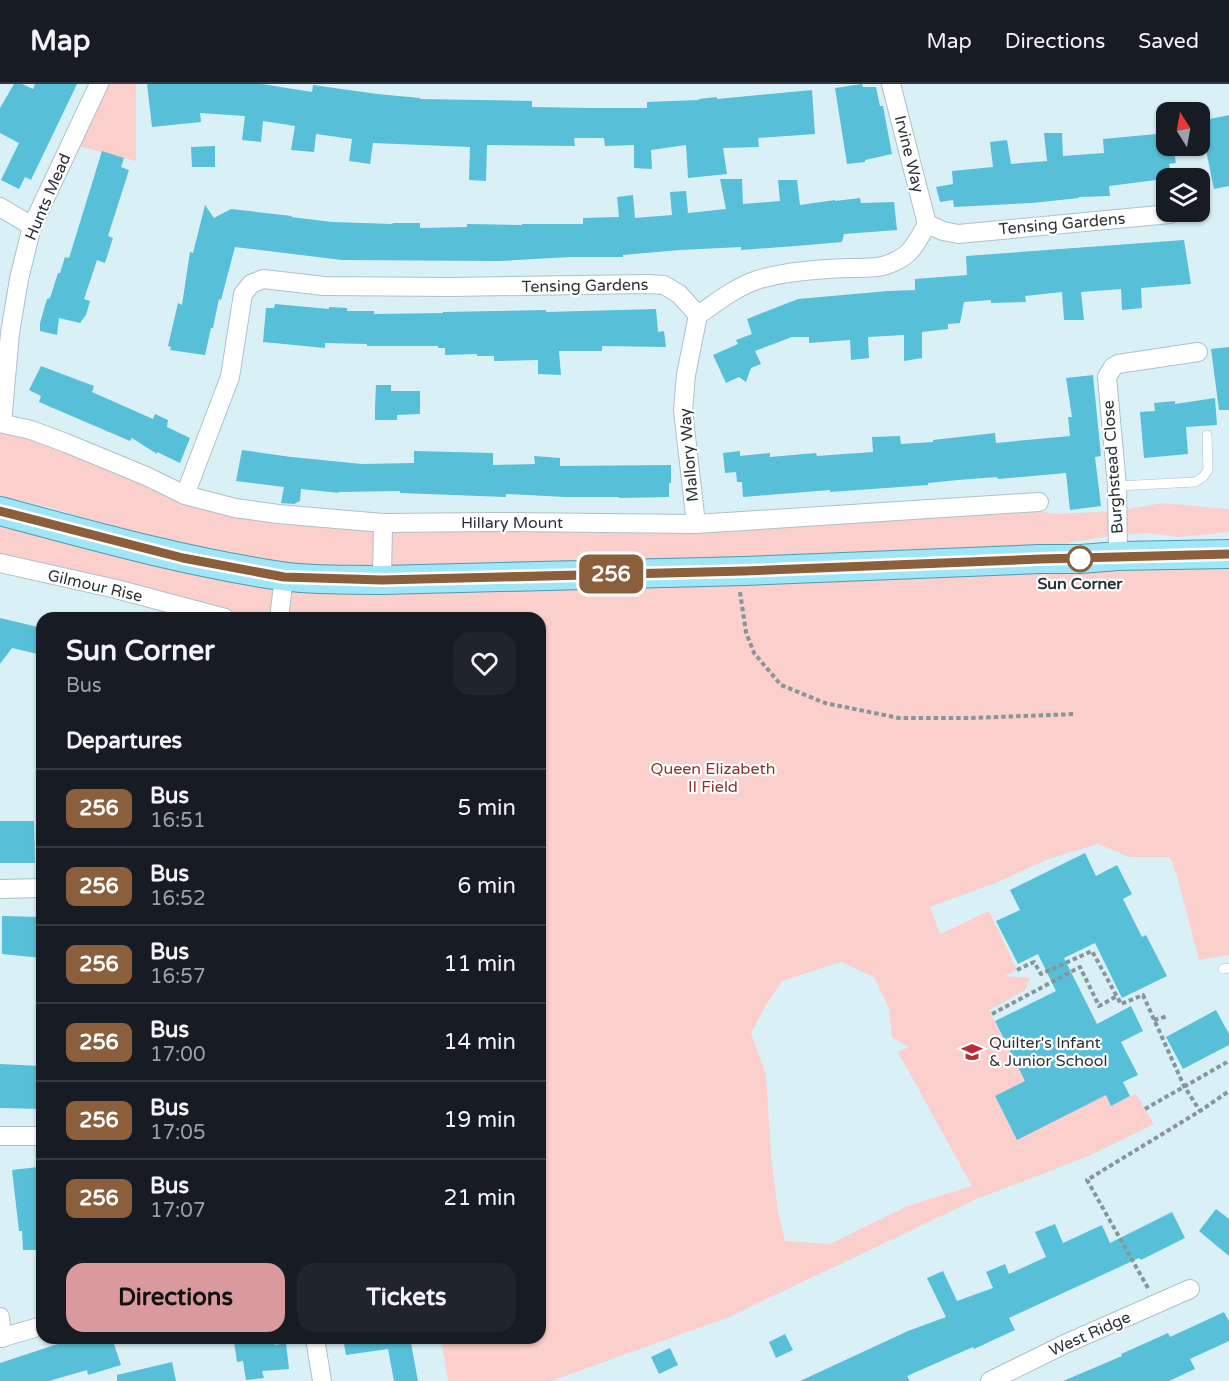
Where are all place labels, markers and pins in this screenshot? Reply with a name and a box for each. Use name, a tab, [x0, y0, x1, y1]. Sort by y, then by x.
marker: Sun Corner	[1067, 546, 1093, 572]
place label: Sun Corner	[1037, 574, 1123, 594]
place label: Quilter's Infant & Junior School	[989, 1033, 1107, 1071]
school or university icon: Quilter's Infant & Junior School	[960, 1040, 984, 1064]

